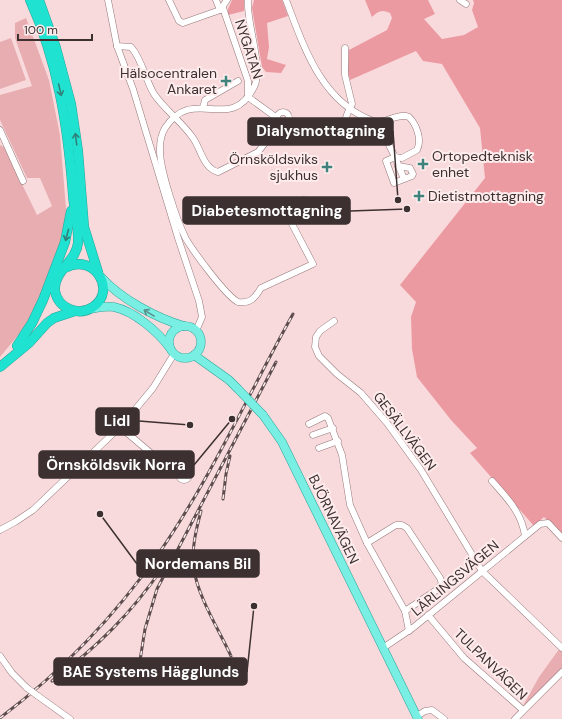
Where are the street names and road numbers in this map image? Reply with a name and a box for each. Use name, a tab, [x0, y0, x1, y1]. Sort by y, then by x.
street label: NYGATAN	[231, 17, 267, 81]
street label: GESÄLLVÄGEN	[370, 388, 440, 474]
street label: BJÖRNAVÄGEN	[305, 471, 363, 567]
street label: LÄRLINGSVÄGEN	[408, 536, 502, 620]
street label: TULPANVÄGEN	[451, 624, 531, 704]

